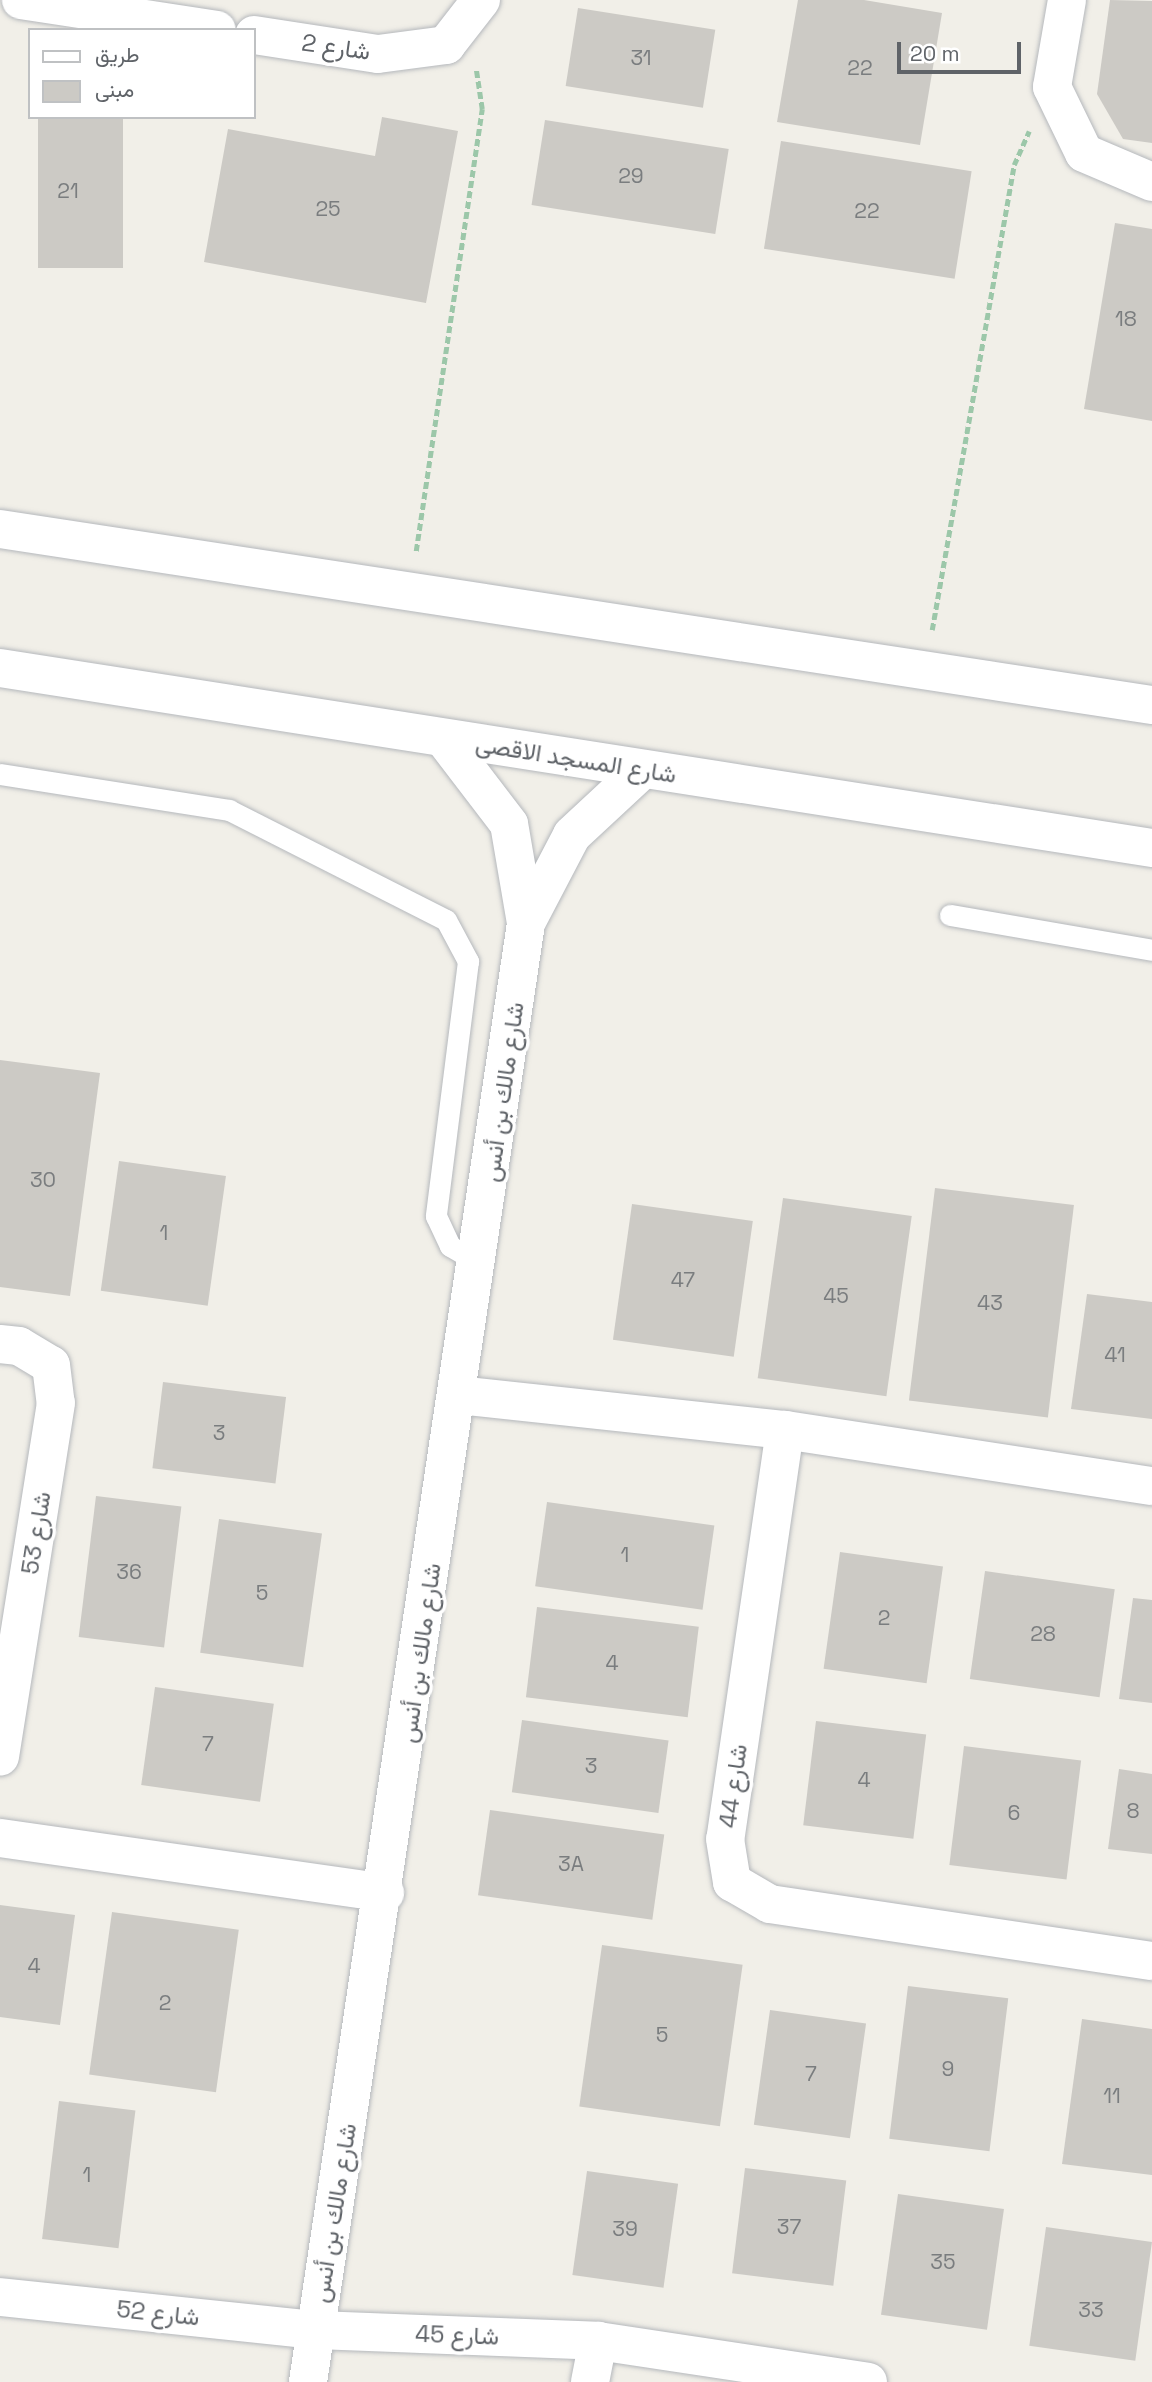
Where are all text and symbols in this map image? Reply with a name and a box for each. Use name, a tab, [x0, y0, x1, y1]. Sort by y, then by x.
legend	[28, 28, 256, 119]
street label: شارع 2	[300, 28, 372, 66]
scale bar	[900, 28, 1024, 72]
text: 20 m	[910, 40, 960, 67]
text: طريق	[95, 41, 140, 68]
house number: 31	[630, 45, 652, 71]
house number: 22	[847, 55, 873, 81]
text: مبنى	[95, 76, 134, 103]
house number: 29	[618, 163, 644, 189]
house number: 21	[57, 178, 79, 204]
house number: 25	[315, 196, 341, 222]
house number: 22	[854, 198, 880, 224]
house number: 18	[1115, 306, 1137, 332]
street label: شارع المسجد الاقصى	[474, 729, 678, 789]
street label: شارع مالك بن أنس	[476, 1000, 530, 1184]
house number: 30	[30, 1167, 56, 1193]
house number: 1	[160, 1220, 168, 1246]
house number: 47	[671, 1267, 695, 1293]
house number: 45	[823, 1283, 849, 1309]
house number: 43	[977, 1290, 1003, 1316]
house number: 41	[1104, 1342, 1126, 1368]
house number: 3	[213, 1420, 225, 1446]
street label: شارع 53	[15, 1490, 57, 1576]
house number: 1	[621, 1542, 629, 1568]
house number: 36	[116, 1559, 142, 1585]
street label: شارع مالك بن أنس	[393, 1561, 447, 1745]
house number: 5	[256, 1580, 268, 1606]
house number: 2	[878, 1605, 890, 1631]
house number: 28	[1030, 1621, 1056, 1647]
house number: 4	[605, 1650, 619, 1676]
house number: 7	[202, 1731, 214, 1757]
street label: شارع 44	[713, 1742, 753, 1830]
house number: 3	[585, 1753, 597, 1779]
house number: 4	[857, 1767, 871, 1793]
house number: 8	[1126, 1798, 1140, 1824]
house number: 6	[1008, 1800, 1020, 1826]
house number: 3A	[558, 1851, 584, 1877]
house number: 4	[27, 1953, 41, 1979]
house number: 2	[159, 1990, 171, 2016]
house number: 5	[656, 2022, 668, 2048]
house number: 9	[942, 2056, 954, 2082]
house number: 7	[805, 2061, 817, 2087]
house number: 11	[1103, 2083, 1121, 2109]
street label: شارع مالك بن أنس	[306, 2121, 362, 2305]
house number: 1	[83, 2162, 91, 2188]
house number: 37	[777, 2214, 801, 2240]
house number: 39	[612, 2216, 638, 2242]
house number: 35	[930, 2249, 956, 2275]
street label: شارع 52	[115, 2294, 201, 2332]
house number: 33	[1078, 2297, 1104, 2323]
street label: شارع 45	[415, 2319, 499, 2351]

